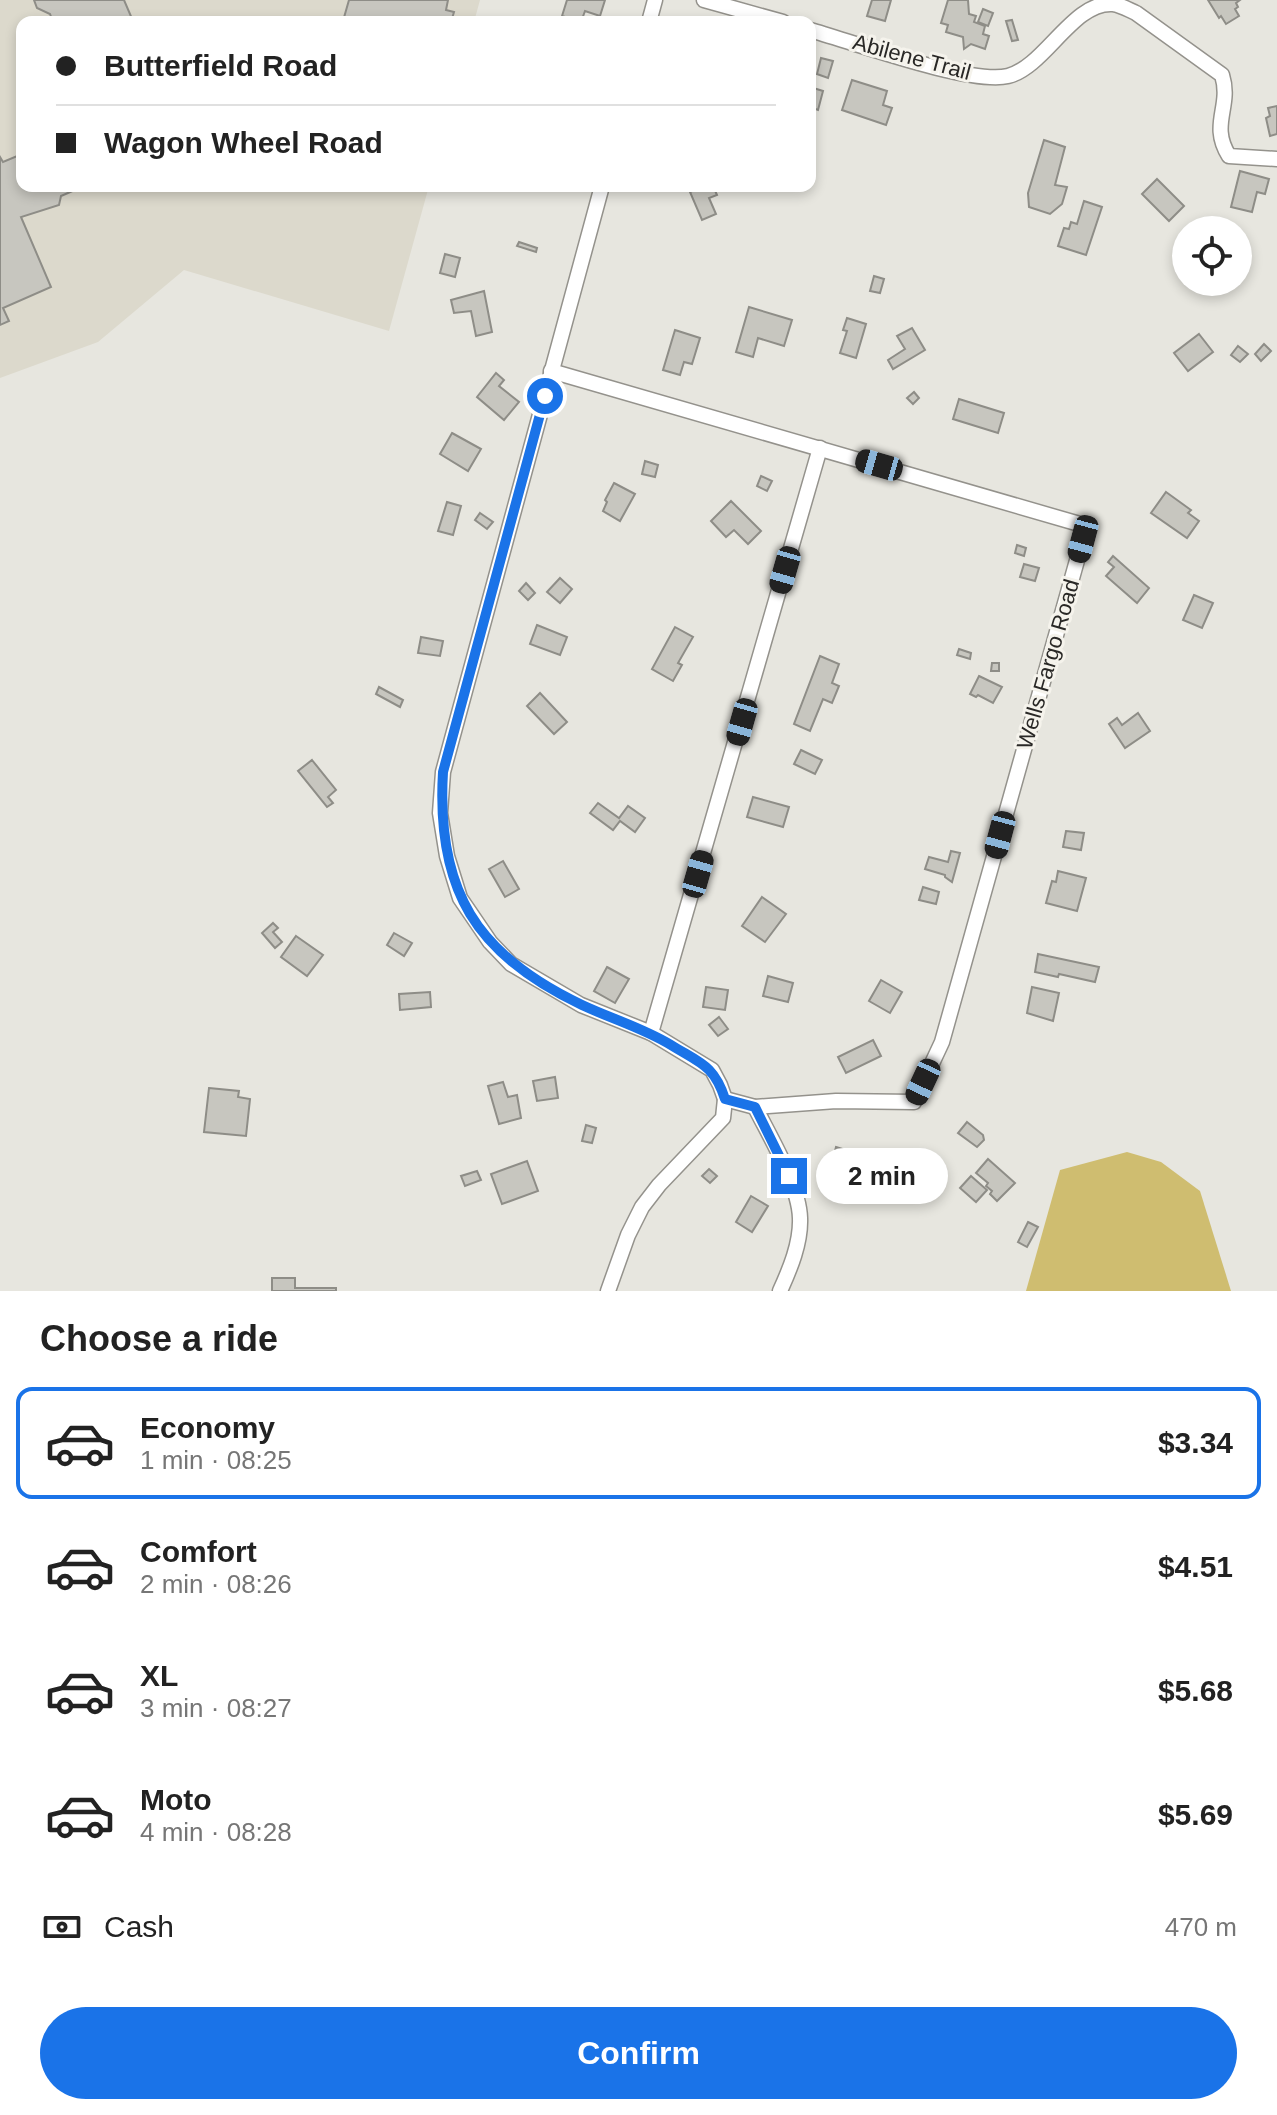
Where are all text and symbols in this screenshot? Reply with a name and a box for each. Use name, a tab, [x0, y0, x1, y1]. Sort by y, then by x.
street label: Abilene Trail	[850, 29, 974, 85]
text: Butterfield Road	[104, 49, 337, 82]
text: Wagon Wheel Road	[104, 126, 383, 159]
map controls	[1172, 216, 1252, 296]
button: locate	[1172, 216, 1252, 296]
route start	[527, 378, 563, 414]
car	[853, 447, 905, 483]
car	[1065, 513, 1101, 565]
car	[767, 544, 803, 596]
street label: Wells Fargo Road	[1012, 576, 1084, 752]
car	[724, 696, 760, 748]
car	[982, 809, 1018, 861]
car	[680, 848, 716, 900]
car	[902, 1055, 944, 1109]
callout: 2 min	[817, 1148, 949, 1204]
route end	[771, 1158, 807, 1194]
text: 2 min	[848, 1161, 916, 1191]
text: Choose a ride	[40, 1318, 278, 1359]
icon: car	[44, 1407, 116, 1479]
text: Economy	[140, 1411, 275, 1444]
text: $3.34	[1158, 1426, 1233, 1459]
text: 1 min · 08:25	[140, 1445, 292, 1475]
icon: car	[44, 1531, 116, 1603]
text: Comfort	[140, 1535, 257, 1568]
text: $4.51	[1158, 1550, 1233, 1583]
text: 2 min · 08:26	[140, 1569, 292, 1599]
icon: car	[44, 1655, 116, 1727]
text: XL	[140, 1659, 178, 1692]
text: $5.68	[1158, 1674, 1233, 1707]
text: 3 min · 08:27	[140, 1693, 292, 1723]
icon: car	[44, 1779, 116, 1851]
text: Moto	[140, 1783, 212, 1816]
text: $5.69	[1158, 1798, 1233, 1831]
text: 4 min · 08:28	[140, 1817, 292, 1847]
icon: cash	[40, 1905, 84, 1949]
text: Cash	[104, 1910, 174, 1943]
text: 470 m	[1165, 1912, 1237, 1942]
button: Confirm	[40, 2007, 1237, 2099]

